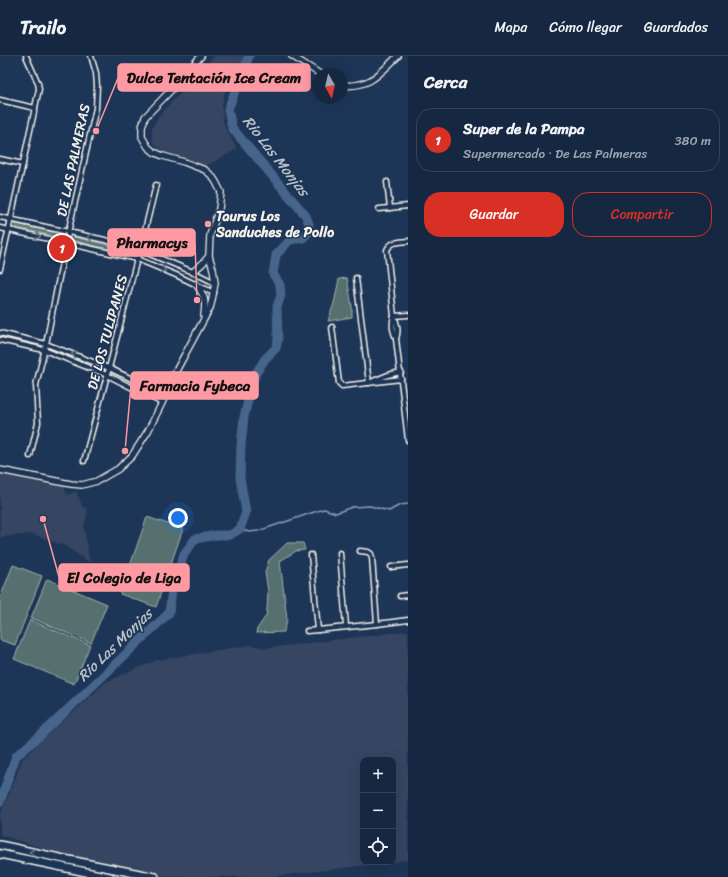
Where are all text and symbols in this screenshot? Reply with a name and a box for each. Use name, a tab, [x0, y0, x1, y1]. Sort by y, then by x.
text: Trailo	[20, 11, 66, 44]
text: Mapa	[494, 15, 527, 40]
text: Cómo llegar	[549, 15, 622, 40]
text: Guardados	[644, 15, 708, 40]
callout: Dulce Tentación Ice Cream	[118, 64, 310, 91]
text: Dulce Tentación Ice Cream	[127, 65, 302, 91]
text: Cerca	[424, 67, 467, 97]
north arrow	[312, 68, 348, 104]
street label: DE LAS PALMERAS	[49, 101, 98, 219]
water label: Rio Las Monjas	[236, 110, 317, 204]
text: Super de la Pampa	[463, 116, 585, 142]
text: 1	[435, 129, 441, 152]
text: 380 m	[674, 129, 711, 152]
text: Supermercado · De Las Palmeras	[463, 142, 647, 165]
button: Guardar	[424, 192, 564, 237]
button: Compartir	[572, 192, 712, 237]
place label: Taurus Los Sanduches de Pollo	[215, 204, 334, 245]
marker: Taurus Los Sanduches de Pollo	[203, 219, 213, 229]
callout: Pharmacys	[108, 229, 195, 256]
text: Pharmacys	[116, 230, 188, 256]
one-way arrow	[35, 231, 41, 239]
pin: 1	[49, 233, 75, 263]
one-way arrow	[87, 233, 93, 241]
one-way arrow	[160, 265, 167, 273]
street label: DE LOS TULIPANES	[80, 271, 135, 393]
one-way arrow	[70, 351, 77, 359]
callout: Farmacia Fybeca	[131, 372, 258, 399]
text: Farmacia Fybeca	[139, 373, 251, 399]
your location	[168, 508, 188, 528]
callout: El Colegio de Liga	[59, 564, 189, 591]
text: El Colegio de Liga	[67, 565, 182, 591]
water label: Rio Las Monjas	[71, 601, 160, 688]
map controls	[360, 757, 396, 865]
button: +	[360, 757, 396, 793]
button: −	[360, 793, 396, 829]
button: locate	[360, 829, 396, 865]
one-way arrow	[29, 848, 35, 856]

